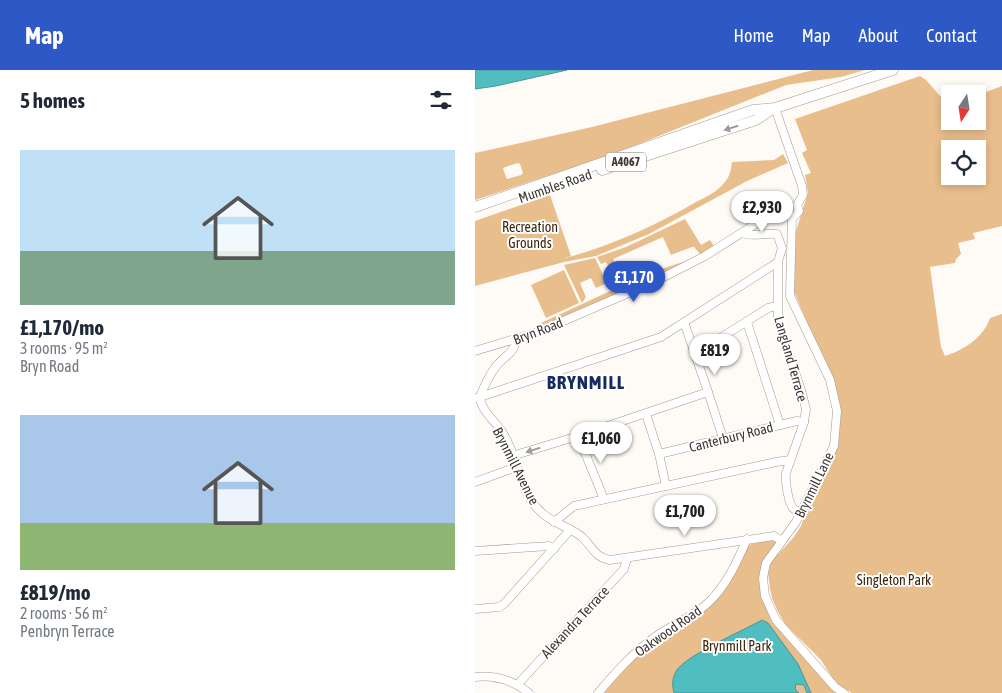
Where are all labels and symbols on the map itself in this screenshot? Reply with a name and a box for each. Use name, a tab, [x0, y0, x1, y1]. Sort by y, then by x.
north arrow	[941, 85, 986, 130]
one-way arrow	[723, 124, 738, 132]
road number: A4067	[606, 152, 646, 171]
street label: Mumbles Road	[516, 166, 594, 206]
pin: £2,930	[721, 190, 803, 233]
park label: Recreation Grounds	[502, 219, 558, 251]
pin: £1,170	[593, 260, 675, 303]
street label: Bryn Road	[511, 314, 565, 348]
street label: Langland Terrace	[771, 314, 811, 404]
pin: £819	[685, 334, 745, 376]
district label: BRYNMILL	[547, 371, 625, 393]
street label: Canterbury Road	[687, 419, 775, 455]
pin: £1,060	[560, 422, 642, 464]
street label: Brynmill Avenue	[490, 425, 542, 507]
one-way arrow	[525, 446, 540, 454]
street label: Brynmill Lane	[791, 450, 837, 520]
pin: £1,700	[644, 494, 726, 537]
park label: Singleton Park	[857, 572, 931, 588]
street label: Alexandra Terrace	[538, 583, 612, 661]
street label: Oakwood Road	[632, 602, 704, 660]
park label: Brynmill Park	[702, 638, 772, 654]

